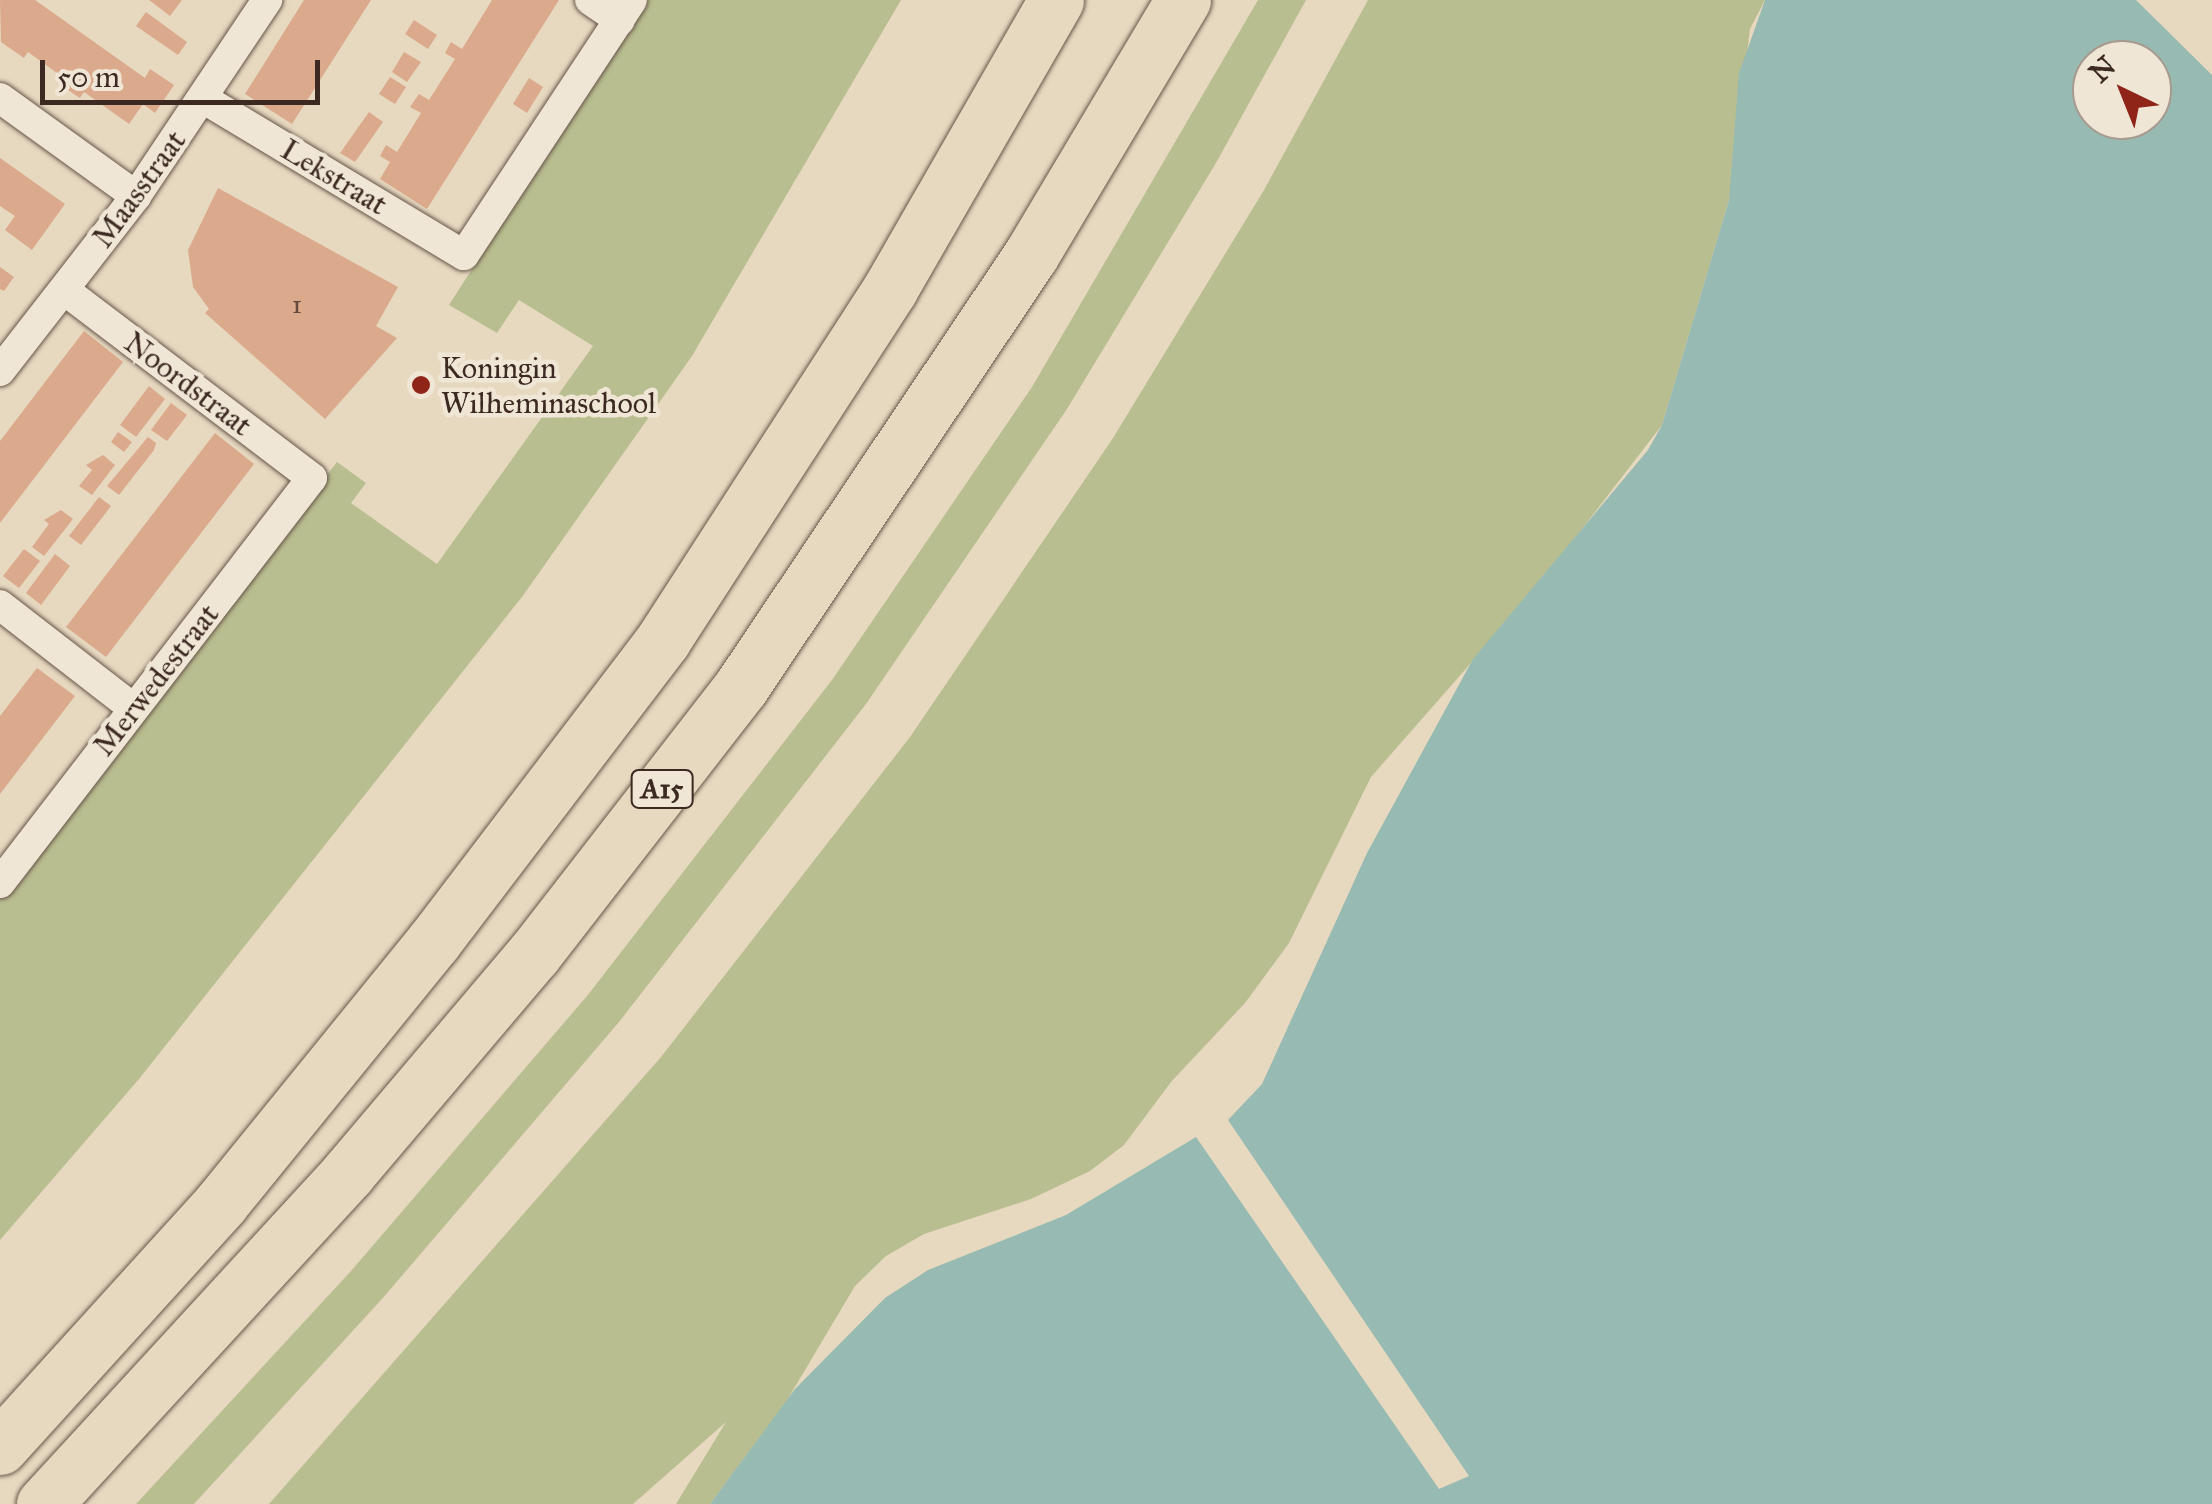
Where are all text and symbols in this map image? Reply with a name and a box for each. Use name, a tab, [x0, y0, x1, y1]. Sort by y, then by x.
scale bar	[45, 40, 325, 102]
north arrow	[2072, 40, 2172, 140]
text: N	[2082, 48, 2123, 90]
text: 50 m	[57, 59, 120, 95]
street label: Maasstraat	[84, 123, 194, 255]
street label: Lekstraat	[274, 131, 394, 223]
house number: 1	[292, 290, 302, 320]
street label: Noordstraat	[117, 324, 259, 444]
place label: Koningin Wilheminaschool	[441, 350, 656, 420]
marker: Koningin Wilheminaschool	[410, 374, 432, 396]
street label: Merwedestraat	[86, 597, 226, 763]
road number: A15	[630, 766, 694, 812]

